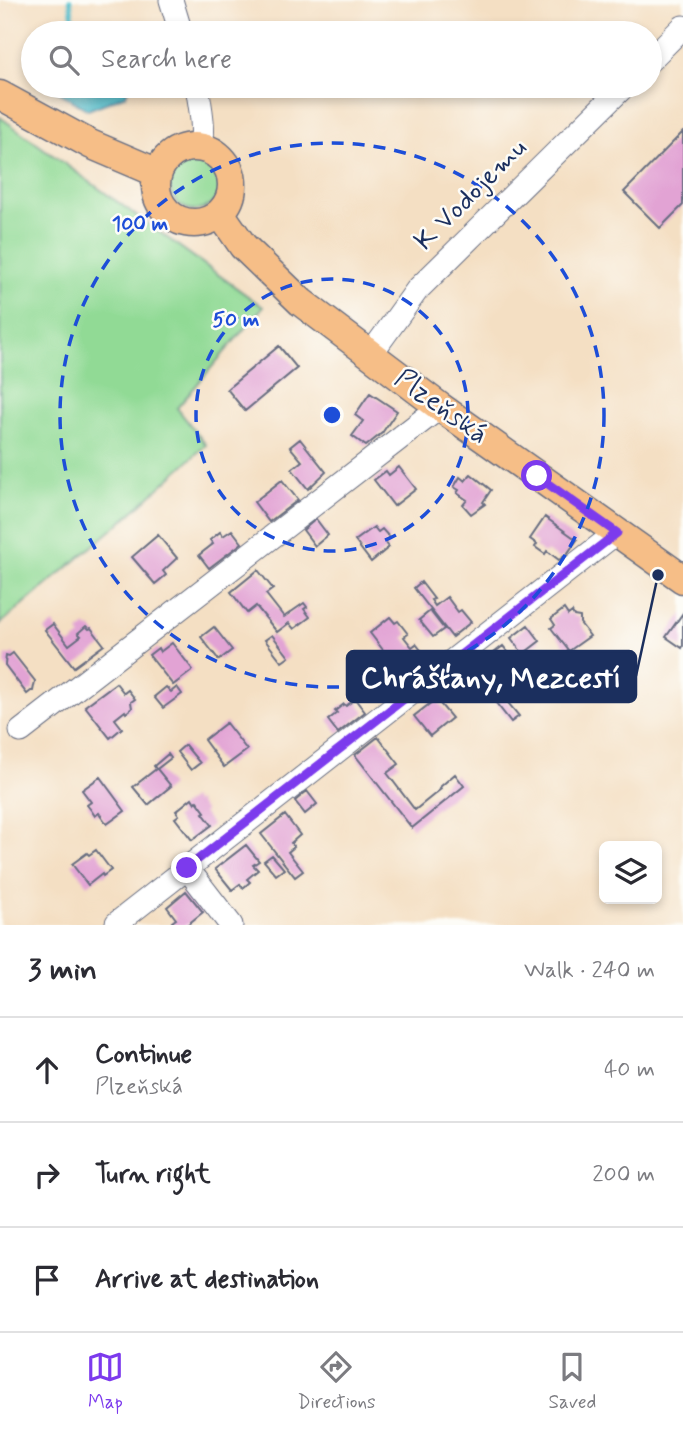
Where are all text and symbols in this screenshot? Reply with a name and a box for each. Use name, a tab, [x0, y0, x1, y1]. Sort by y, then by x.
search box	[21, 21, 662, 98]
icon: search	[45, 41, 83, 79]
text: Search here	[101, 43, 232, 77]
street label: K Vodojemu	[407, 131, 535, 259]
text: 100 m	[112, 210, 168, 238]
text: 50 m	[213, 306, 260, 334]
street label: Plzeňská	[387, 361, 495, 453]
centre of rings	[320, 403, 344, 427]
route start	[521, 460, 552, 491]
callout: Chrášťany, Mezcestí	[347, 651, 636, 702]
text: Chrášťany, Mezcestí	[361, 659, 621, 698]
map controls	[599, 841, 662, 904]
button: layers	[599, 841, 662, 904]
route end	[171, 852, 202, 883]
text: 3 min	[28, 951, 97, 990]
text: Walk · 240 m	[524, 956, 655, 986]
text: Continue	[95, 1038, 192, 1072]
icon: ahead	[28, 1051, 66, 1089]
text: 40 m	[604, 1055, 655, 1085]
text: Plzeňská	[95, 1072, 183, 1102]
icon: right	[28, 1156, 66, 1194]
text: Turn right	[95, 1158, 211, 1192]
text: 200 m	[592, 1160, 655, 1190]
icon: arrive	[28, 1261, 66, 1299]
text: Arrive at destination	[95, 1263, 319, 1297]
tab: Map	[86, 1348, 124, 1415]
tab: Directions	[297, 1348, 376, 1415]
tab: Saved	[548, 1348, 596, 1415]

